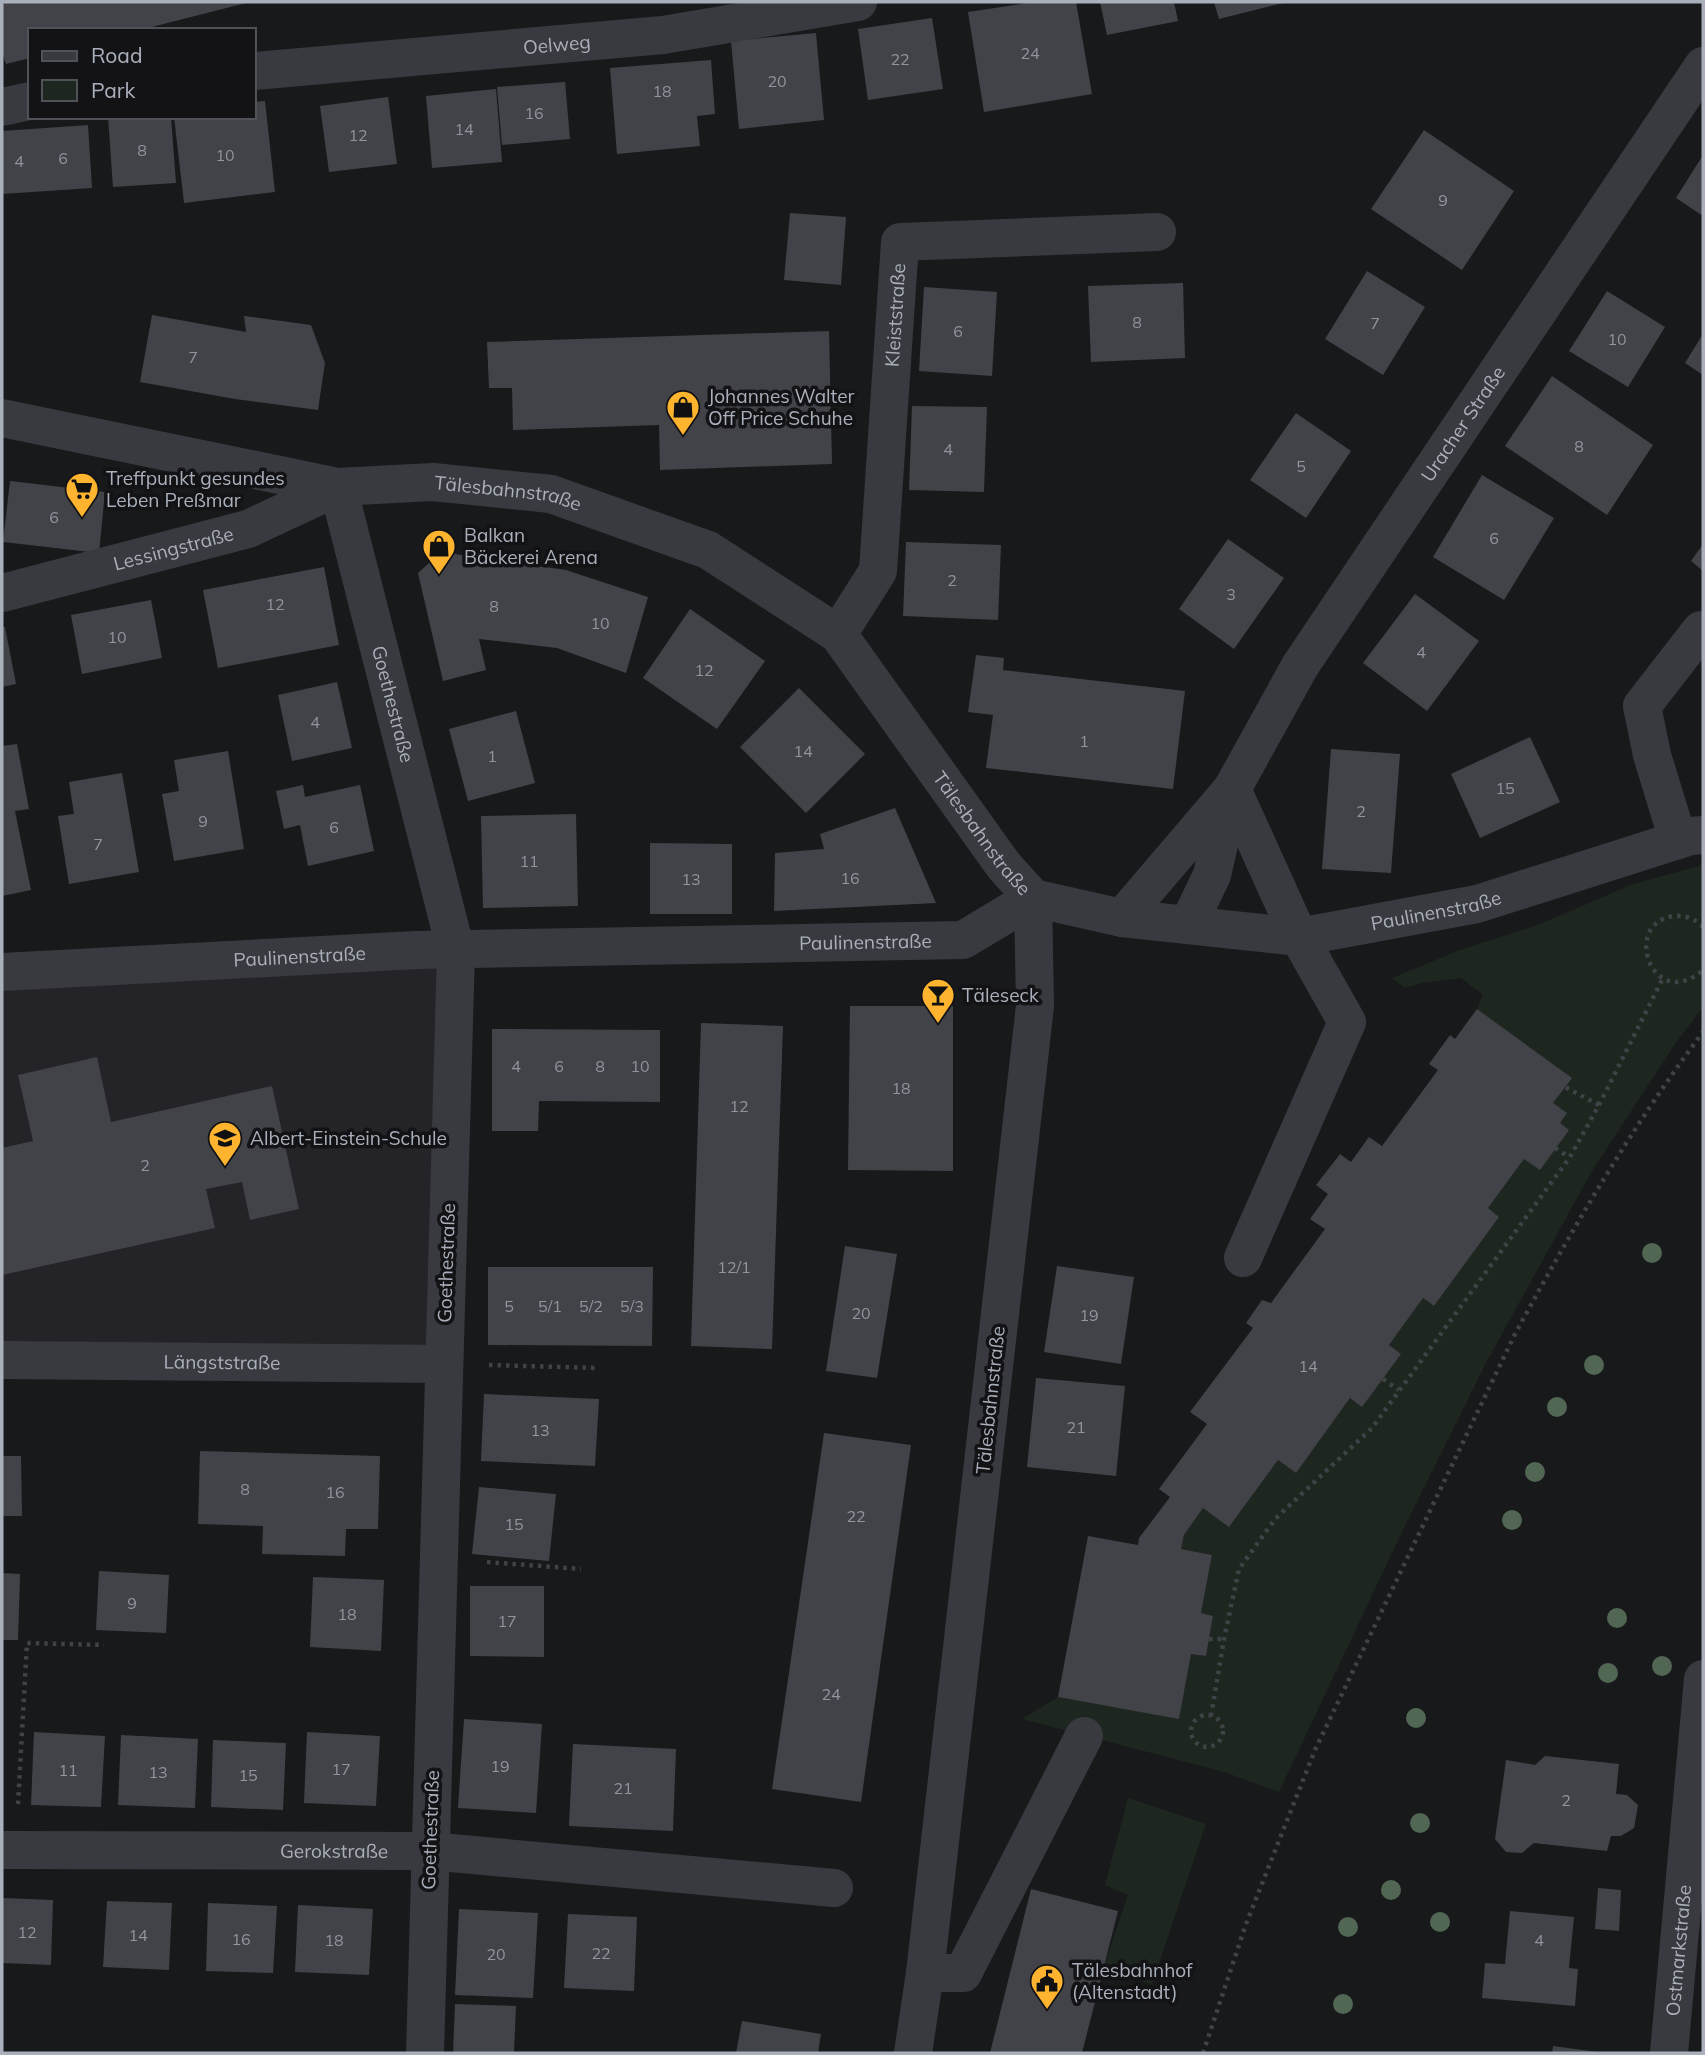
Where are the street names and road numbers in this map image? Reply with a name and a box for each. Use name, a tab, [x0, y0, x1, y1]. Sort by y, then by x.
street label: Oelweg	[522, 29, 592, 59]
street label: Kleiststraße	[880, 262, 911, 368]
street label: Uracher Straße	[1415, 361, 1510, 486]
street label: Tälesbahnstraße	[433, 470, 585, 516]
street label: Lessingstraße	[111, 521, 236, 576]
street label: Goethestraße	[367, 643, 420, 765]
street label: Tälesbahnstraße	[928, 766, 1036, 900]
street label: Paulinenstraße	[1369, 885, 1504, 935]
street label: Paulinenstraße	[799, 929, 932, 955]
street label: Paulinenstraße	[233, 941, 366, 972]
street label: Goethestraße	[432, 1203, 460, 1323]
street label: Tälesbahnstraße	[970, 1325, 1010, 1475]
street label: Längststraße	[163, 1349, 281, 1375]
street label: Goethestraße	[416, 1770, 444, 1890]
street label: Gerokstraße	[280, 1839, 388, 1863]
street label: Ostmarkstraße	[1660, 1884, 1696, 2017]

